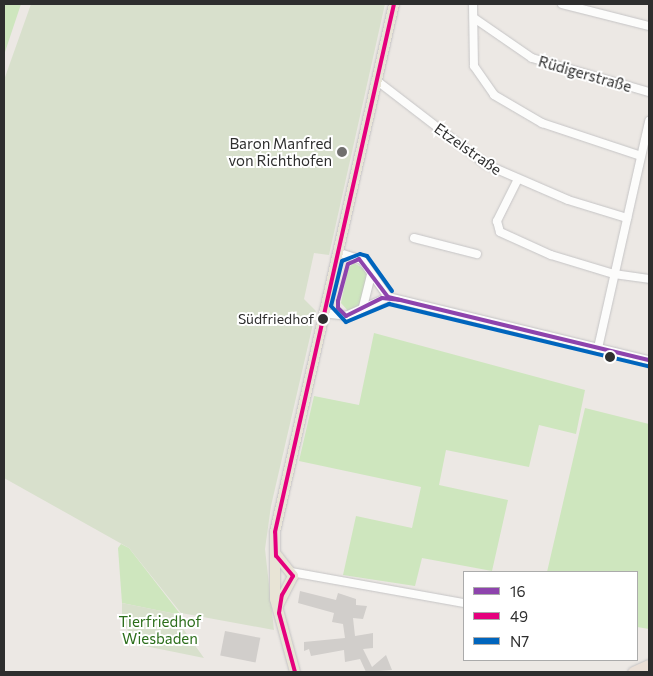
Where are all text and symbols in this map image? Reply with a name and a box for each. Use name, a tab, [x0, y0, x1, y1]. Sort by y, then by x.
street label: Rüdigerstraße	[536, 52, 634, 96]
street label: Etzelstraße	[431, 119, 505, 179]
place label: Baron Manfred von Richthofen	[229, 134, 332, 169]
marker: Baron Manfred von Richthofen	[336, 146, 348, 158]
place label: Südfriedhof	[238, 311, 314, 327]
marker: Südfriedhof	[318, 314, 328, 324]
unlabelled marker	[605, 352, 615, 362]
legend	[463, 571, 638, 661]
text: 16	[510, 582, 526, 600]
text: 49	[510, 607, 528, 625]
park label: Tierfriedhof Wiesbaden	[118, 612, 202, 647]
text: N7	[510, 632, 529, 650]

